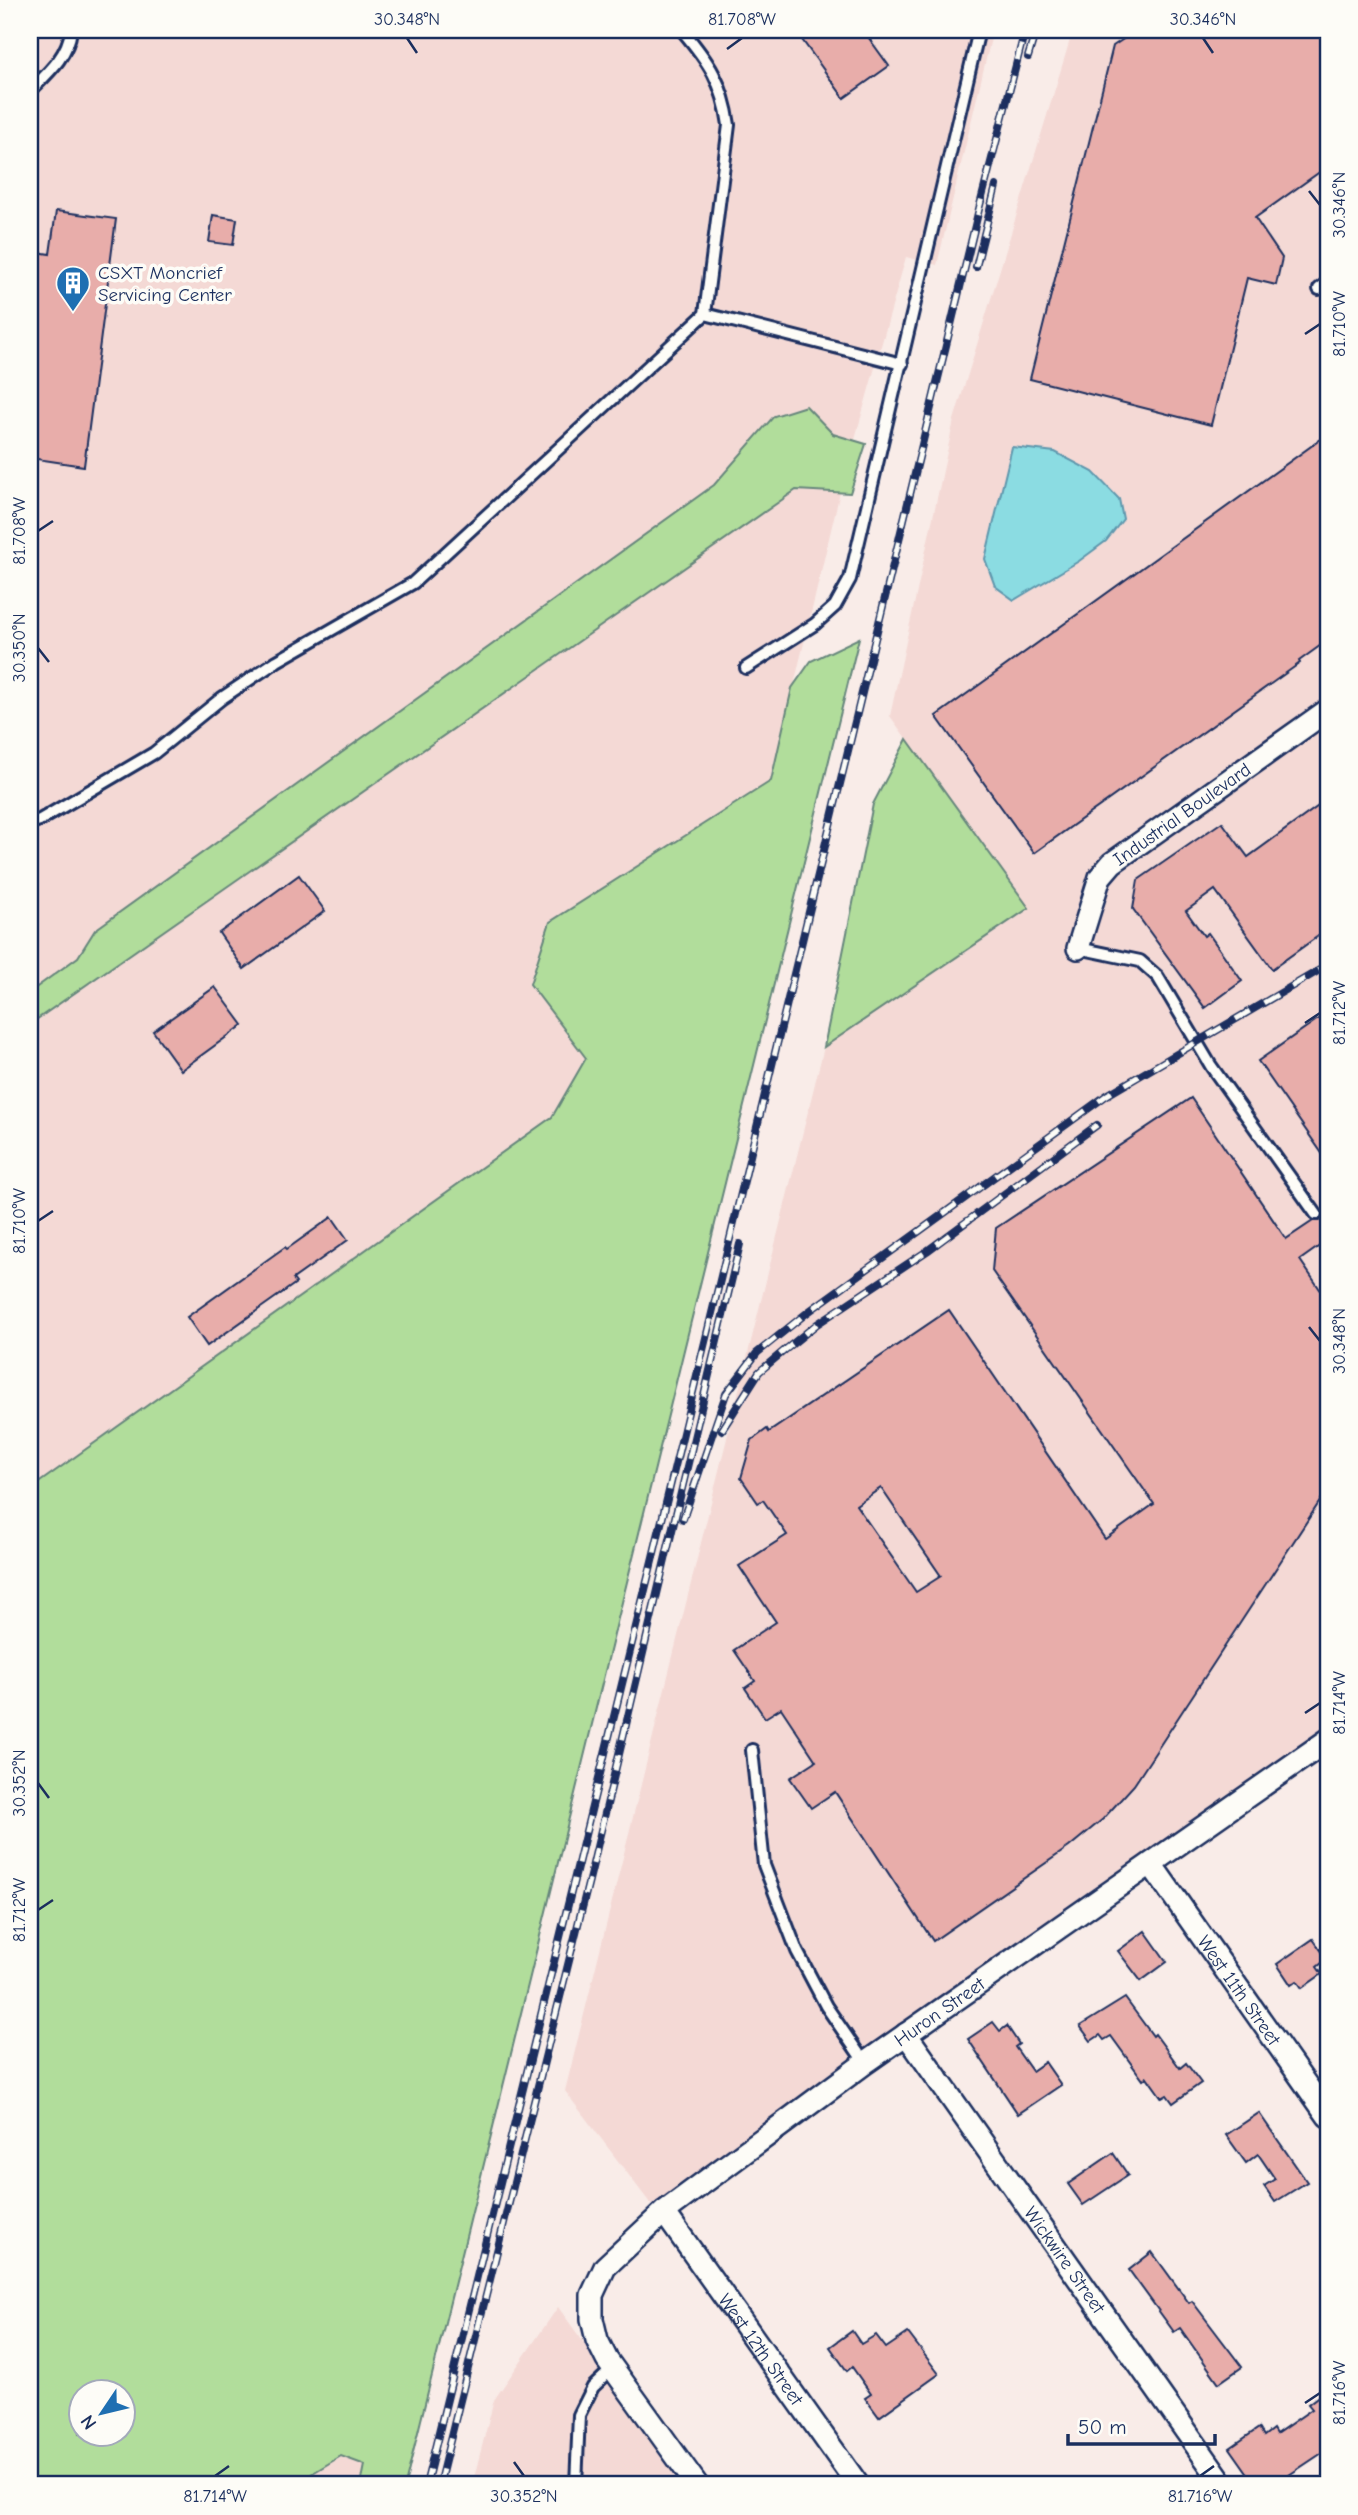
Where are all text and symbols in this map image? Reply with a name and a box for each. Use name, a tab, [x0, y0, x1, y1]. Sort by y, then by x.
text: 30.348°N	[374, 9, 440, 30]
text: 81.708°W	[708, 9, 776, 30]
text: 30.346°N	[1170, 9, 1236, 30]
text: 30.346°N	[1329, 172, 1350, 238]
place label: CSXT Moncrief Servicing Center	[98, 262, 232, 306]
building icon: CSXT Moncrief Servicing Center	[54, 264, 92, 313]
text: 81.710°W	[1329, 291, 1350, 357]
text: 81.708°W	[9, 497, 30, 565]
text: 30.350°N	[9, 614, 30, 682]
street label: Industrial Boulevard	[1109, 758, 1255, 871]
text: 81.712°W	[1329, 980, 1350, 1045]
text: 81.710°W	[9, 1188, 30, 1254]
text: 30.348°N	[1329, 1308, 1350, 1374]
text: 81.714°W	[1329, 1671, 1350, 1735]
text: 30.352°N	[9, 1749, 30, 1817]
text: 81.712°W	[9, 1877, 30, 1942]
street label: West 11th Street	[1193, 1931, 1285, 2050]
street label: Huron Street	[890, 1973, 990, 2051]
street label: Wickwire Street	[1019, 2202, 1110, 2318]
street label: West 12th Street	[713, 2290, 808, 2410]
text: 81.716°W	[1329, 2360, 1350, 2425]
north arrow	[66, 2378, 136, 2448]
scale bar	[1068, 2403, 1214, 2447]
text: N	[76, 2411, 101, 2434]
text: 50 m	[1078, 2415, 1127, 2439]
text: 81.714°W	[183, 2486, 247, 2507]
text: 30.352°N	[490, 2486, 558, 2507]
text: 81.716°W	[1168, 2486, 1233, 2507]

